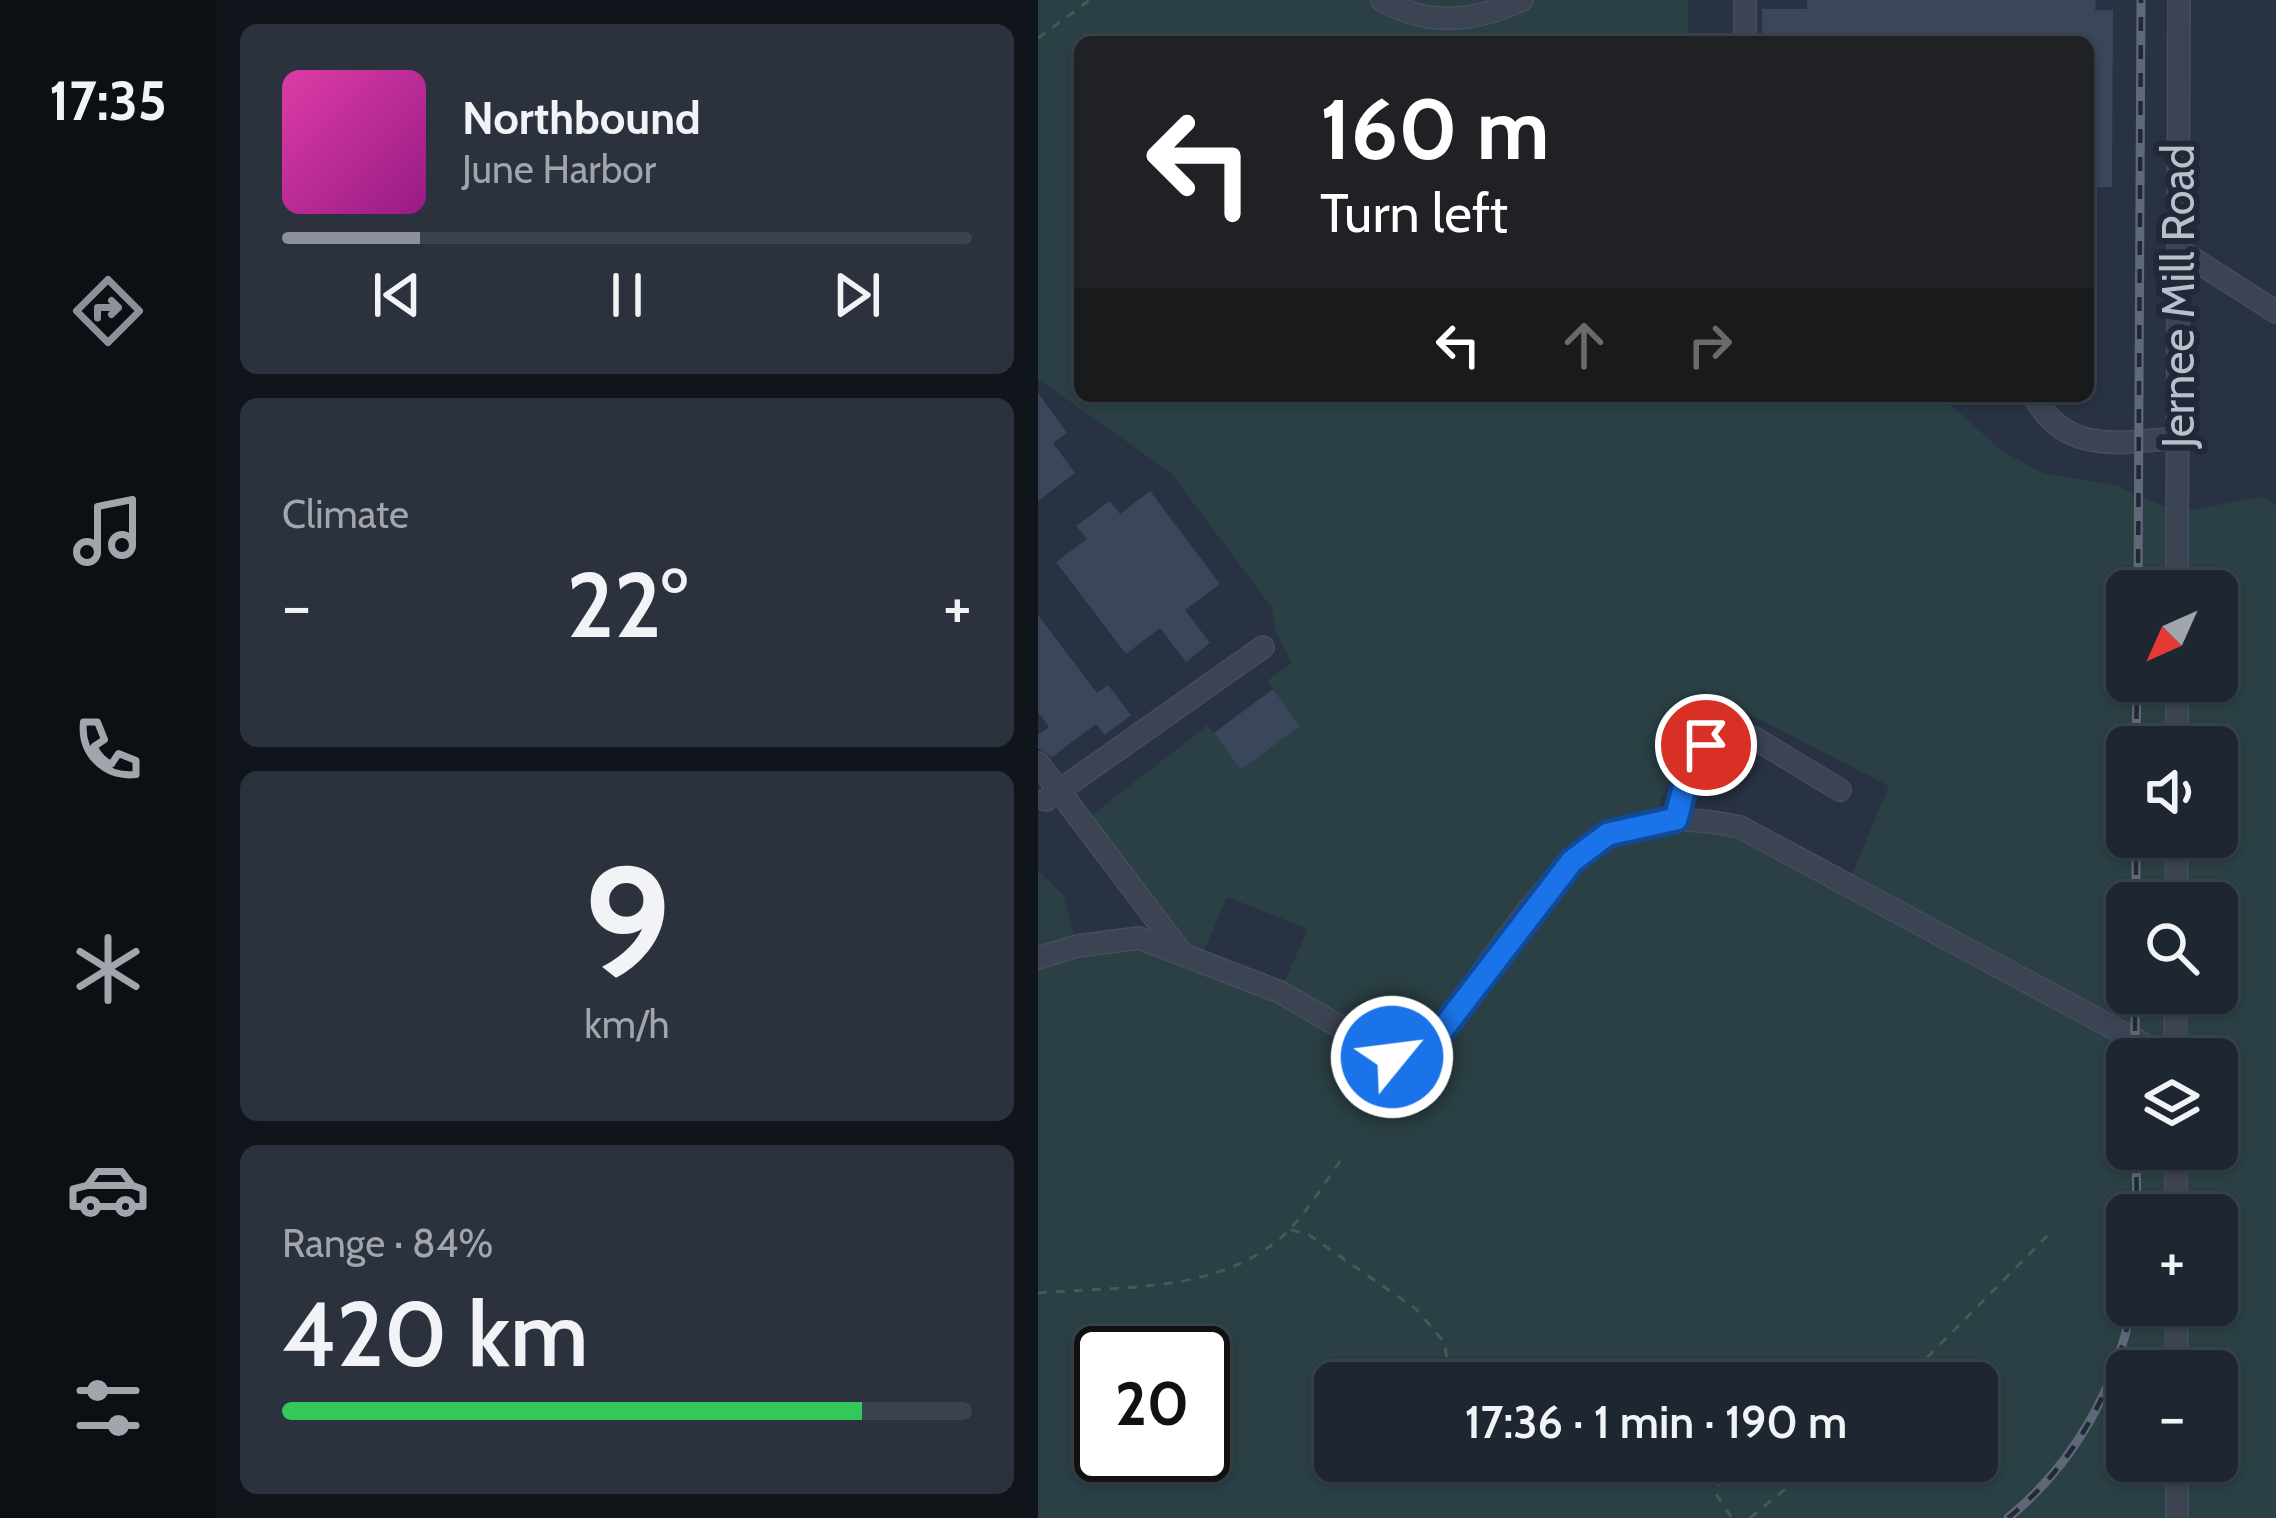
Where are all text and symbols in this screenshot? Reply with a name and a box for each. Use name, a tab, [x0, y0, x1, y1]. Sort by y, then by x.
text: 17:35	[49, 68, 167, 134]
text: 160 m	[1320, 78, 1549, 180]
icon: left	[1122, 84, 1278, 240]
text: Northbound	[462, 91, 701, 145]
street label: Jernee Mill Road	[2151, 144, 2205, 449]
text: June Harbor	[462, 145, 656, 193]
text: Turn left	[1320, 180, 1508, 246]
icon: previous	[364, 262, 430, 328]
icon: pause	[594, 262, 660, 328]
icon: next	[824, 262, 890, 328]
icon: directions	[66, 269, 150, 353]
icon: left	[1425, 312, 1491, 378]
icon: ahead	[1551, 312, 1617, 378]
icon: right	[1677, 312, 1743, 378]
icon: music	[66, 489, 150, 573]
text: Climate	[282, 490, 409, 538]
text: 22°	[567, 550, 687, 660]
text: −	[282, 565, 311, 646]
text: +	[943, 565, 972, 646]
north arrow	[2106, 570, 2238, 702]
map controls	[2106, 570, 2238, 1482]
pin	[1655, 694, 1757, 796]
icon: phone	[66, 708, 150, 792]
icon: arrive	[1673, 712, 1739, 778]
button: sound	[2106, 726, 2238, 858]
text: 9	[583, 827, 671, 1017]
button: search	[2106, 882, 2238, 1014]
icon: climate	[66, 927, 150, 1011]
position arrow	[1329, 994, 1455, 1120]
text: km/h	[584, 1000, 670, 1048]
button: layers	[2106, 1038, 2238, 1170]
icon: car	[66, 1147, 150, 1231]
button: +	[2106, 1194, 2238, 1326]
text: Range · 84%	[282, 1219, 493, 1267]
text: 420 km	[282, 1279, 588, 1389]
speed limit sign: 20	[1074, 1326, 1230, 1482]
button: −	[2106, 1350, 2238, 1482]
icon: filters	[66, 1366, 150, 1450]
text: 17:36 · 1 min · 190 m	[1465, 1395, 1847, 1449]

